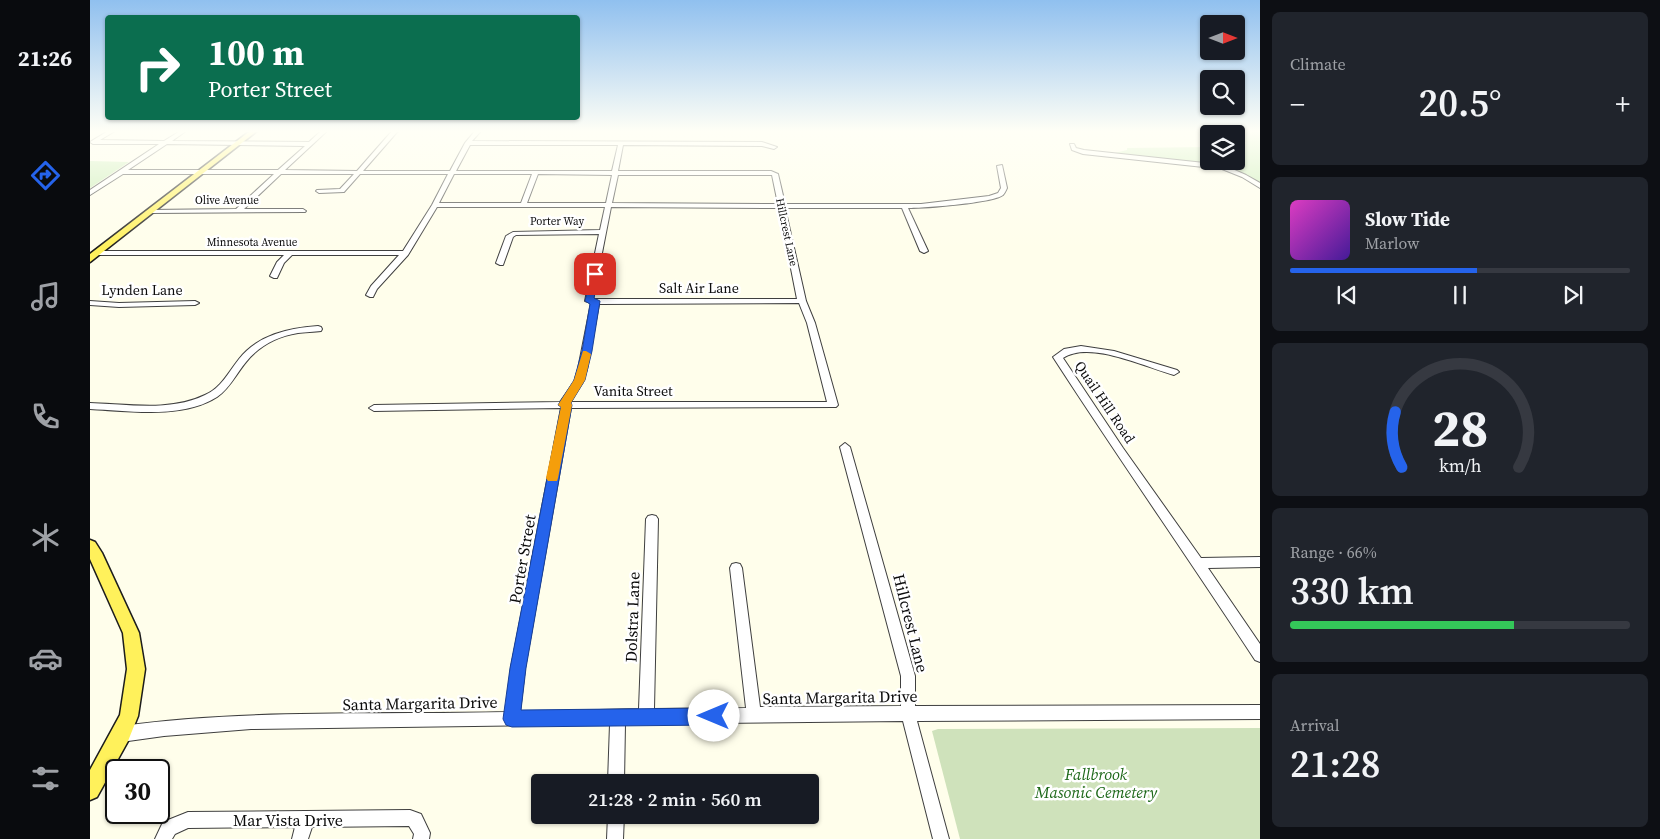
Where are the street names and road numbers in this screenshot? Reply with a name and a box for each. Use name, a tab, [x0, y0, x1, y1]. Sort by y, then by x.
street label: Olive Avenue	[195, 193, 259, 208]
street label: Hillcrest Lane	[772, 197, 801, 268]
street label: Porter Way	[530, 214, 584, 229]
street label: Minnesota Avenue	[207, 235, 298, 250]
street label: Salt Air Lane	[659, 278, 739, 298]
street label: Lynden Lane	[101, 280, 183, 300]
street label: Quail Hill Road	[1070, 357, 1140, 447]
street label: Vanita Street	[593, 381, 673, 401]
street label: Porter Street	[503, 512, 541, 605]
street label: Dolstra Lane	[619, 571, 645, 663]
street label: Hillcrest Lane	[888, 571, 934, 675]
street label: Santa Margarita Drive	[762, 685, 918, 709]
street label: Santa Margarita Drive	[342, 691, 498, 715]
street label: Mar Vista Drive	[233, 809, 343, 831]

